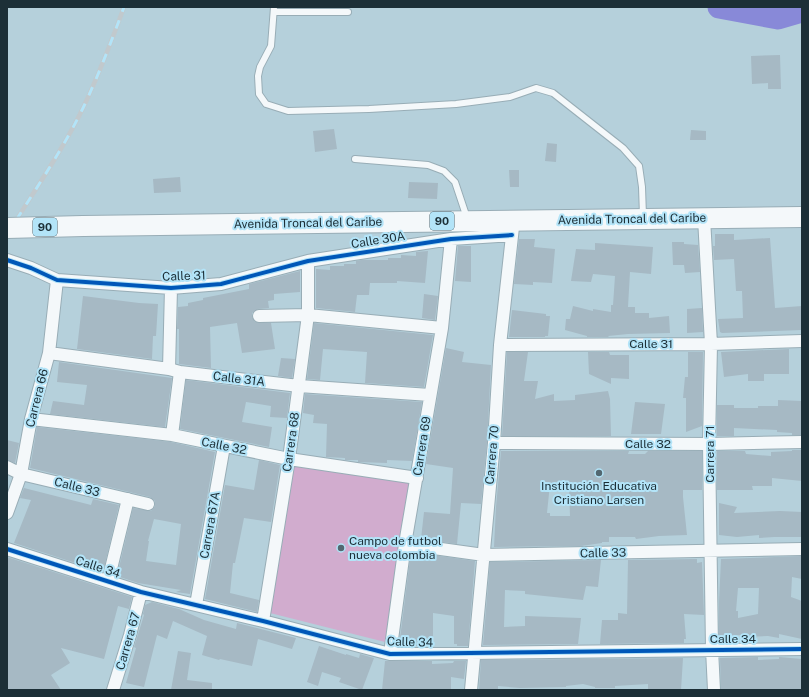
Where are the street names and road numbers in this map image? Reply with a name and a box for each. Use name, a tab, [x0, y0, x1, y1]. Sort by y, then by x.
street label: Avenida Troncal del Caribe	[558, 211, 707, 227]
road number: 90	[430, 212, 454, 230]
street label: Avenida Troncal del Caribe	[234, 215, 383, 231]
road number: 90	[33, 218, 57, 236]
street label: Calle 30A	[350, 229, 407, 251]
street label: Calle 31	[162, 268, 206, 284]
street label: Calle 31	[629, 337, 673, 351]
street label: Carrera 66	[23, 367, 51, 429]
street label: Calle 31A	[212, 369, 266, 389]
street label: Carrera 68	[280, 411, 302, 473]
street label: Carrera 69	[410, 415, 434, 477]
street label: Carrera 70	[482, 425, 502, 485]
street label: Carrera 71	[703, 425, 717, 483]
street label: Calle 32	[200, 435, 248, 457]
street label: Calle 32	[625, 437, 671, 451]
street label: Calle 33	[53, 475, 101, 499]
street label: Carrera 67A	[197, 490, 223, 560]
street label: Calle 33	[580, 546, 626, 560]
street label: Calle 34	[74, 553, 123, 581]
street label: Carrera 67	[113, 611, 143, 671]
street label: Calle 34	[710, 632, 757, 646]
street label: Calle 34	[387, 634, 434, 650]

